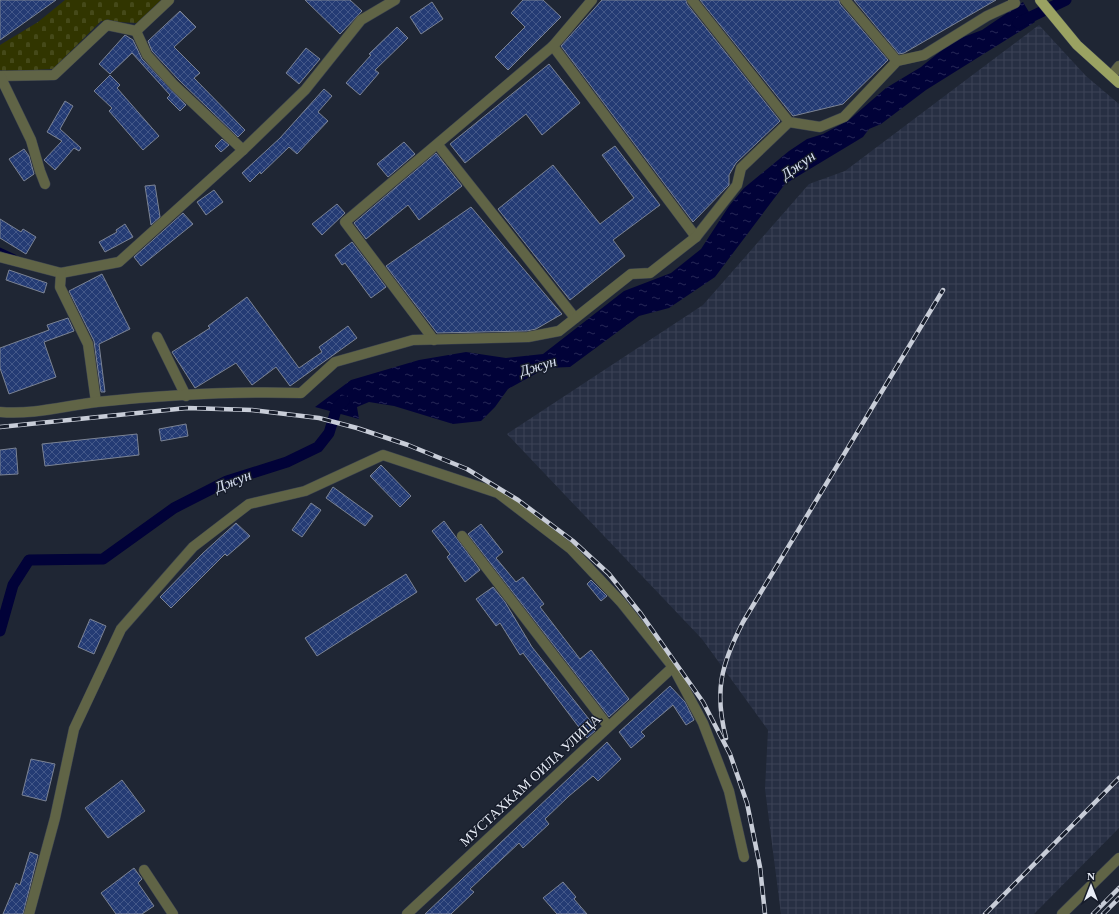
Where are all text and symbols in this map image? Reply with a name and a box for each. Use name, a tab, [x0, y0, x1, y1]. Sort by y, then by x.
water label: Джун	[776, 148, 818, 183]
water label: Джун	[516, 353, 558, 380]
water label: Джун	[211, 467, 253, 496]
street label: МУСТАХКАМ ОИЛА УЛИЦА	[457, 711, 604, 850]
north arrow	[1071, 866, 1111, 906]
text: N	[1087, 870, 1095, 882]

